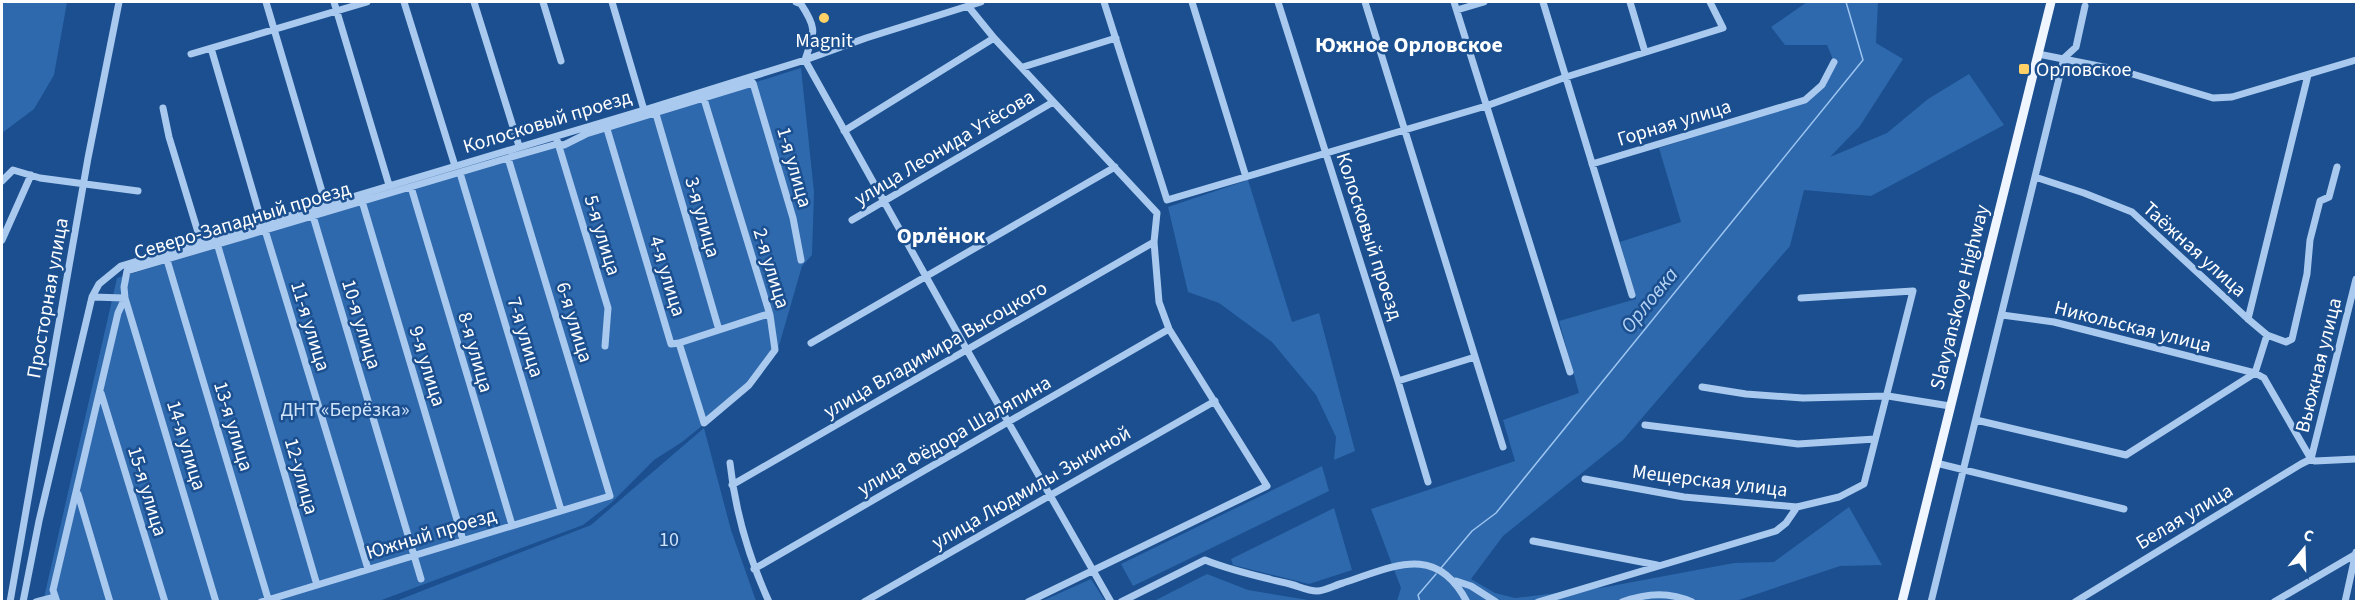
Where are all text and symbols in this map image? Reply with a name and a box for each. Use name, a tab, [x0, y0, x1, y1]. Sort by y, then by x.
marker: Magnit	[817, 11, 831, 25]
place label: Magnit	[795, 27, 853, 55]
district label: Южное Орловское	[1315, 29, 1503, 61]
place label: Орловское	[2036, 56, 2132, 84]
marker: Орловское	[2017, 62, 2031, 76]
street label: Колосковый проезд	[460, 83, 635, 161]
street label: улица Леонида Утёсова	[849, 83, 1040, 213]
street label: Горная улица	[1614, 92, 1735, 154]
street label: 1-я улица	[769, 124, 819, 211]
street label: Колосковый проезд	[1329, 149, 1409, 324]
street label: 3-я улица	[677, 174, 727, 261]
street label: Северо-Западный проезд	[131, 175, 354, 267]
street label: 5-я улица	[577, 192, 628, 279]
street label: Таёжная улица	[2136, 196, 2252, 304]
street label: Slavyanskoye Highway	[1923, 201, 1997, 393]
street label: Просторная улица	[20, 216, 76, 381]
district label: Орлёнок	[897, 220, 985, 252]
street label: 2-я улица	[746, 225, 797, 312]
street label: 4-я улица	[642, 233, 693, 320]
water label: Орловка	[1613, 261, 1685, 339]
street label: улица Владимира Высоцкого	[818, 274, 1053, 426]
street label: 10-я улица	[334, 276, 388, 373]
street label: 11-я улица	[283, 278, 337, 375]
street label: 6-я улица	[549, 279, 600, 366]
street label: 7-я улица	[500, 294, 551, 381]
street label: Никольская улица	[2051, 294, 2214, 360]
street label: Вьюжная улица	[2289, 295, 2349, 436]
street label: 8-я улица	[450, 309, 500, 396]
street label: 9-я улица	[402, 323, 453, 410]
street label: улица Фёдора Шаляпина	[852, 369, 1057, 503]
street label: 13-я улица	[206, 378, 260, 475]
park label: ДНТ «Берёзка»	[281, 396, 409, 424]
street label: 14-я улица	[159, 397, 213, 494]
street label: улица Людмилы Зыкиной	[927, 419, 1136, 556]
street label: 12-улица	[277, 435, 325, 518]
street label: 15-я улица	[120, 443, 174, 540]
street label: Мещерская улица	[1631, 458, 1789, 504]
street label: Белая улица	[2131, 477, 2238, 557]
street label: Южный проезд	[363, 501, 500, 567]
north arrow	[2274, 519, 2334, 579]
text: С	[2301, 524, 2317, 548]
park label: 10	[659, 526, 679, 554]

